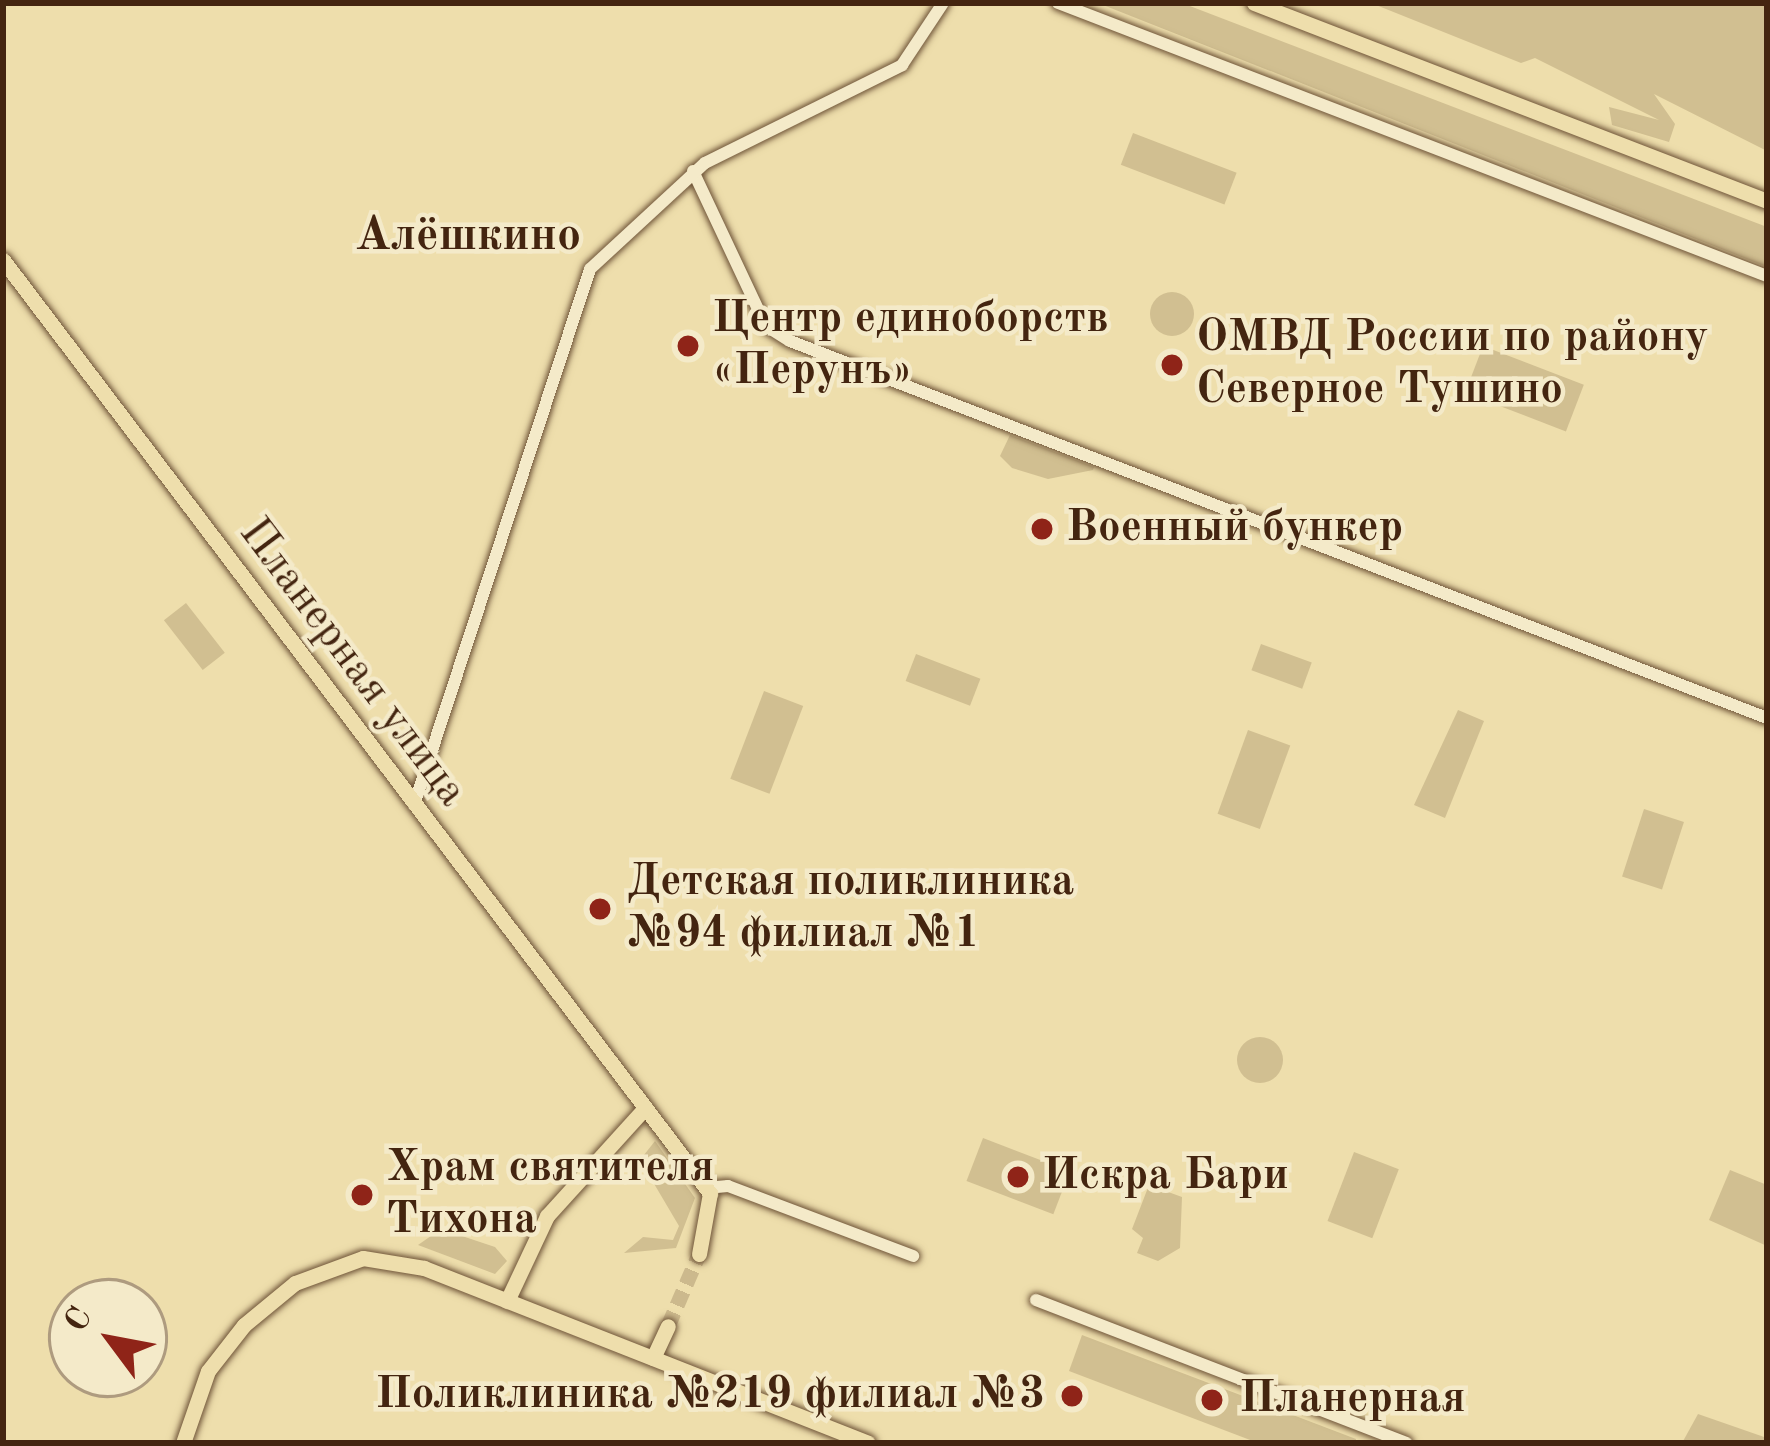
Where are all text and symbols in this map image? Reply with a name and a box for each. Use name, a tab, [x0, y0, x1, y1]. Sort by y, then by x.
district label: Алёшкино	[355, 208, 581, 266]
place label: Центр единоборств «Перунъ»	[712, 293, 1109, 399]
place label: ОМВД России по району Северное Тушино	[1196, 312, 1709, 418]
marker: Центр единоборств «Перунъ»	[675, 333, 701, 359]
marker: ОМВД России по району Северное Тушино	[1159, 352, 1185, 378]
place label: Военный бункер	[1066, 502, 1403, 556]
street label: Планерная улица	[226, 508, 478, 818]
marker: Военный бункер	[1029, 516, 1055, 542]
place label: Детская поликлиника №94 филиал №1	[627, 856, 1074, 962]
marker: Детская поликлиника №94 филиал №1	[584, 893, 616, 925]
place label: Храм святителя Тихона	[386, 1142, 714, 1248]
place label: Искра Бари	[1042, 1150, 1289, 1204]
marker: Искра Бари	[1005, 1164, 1031, 1190]
marker: Храм святителя Тихона	[349, 1182, 375, 1208]
north arrow	[48, 1278, 168, 1398]
text: С	[60, 1302, 99, 1338]
place label: Поликлиника №219 филиал №3	[375, 1369, 1045, 1423]
place label: Планерная	[1239, 1373, 1465, 1427]
marker: Поликлиника №219 филиал №3	[1056, 1380, 1088, 1412]
marker: Планерная	[1196, 1384, 1228, 1416]

